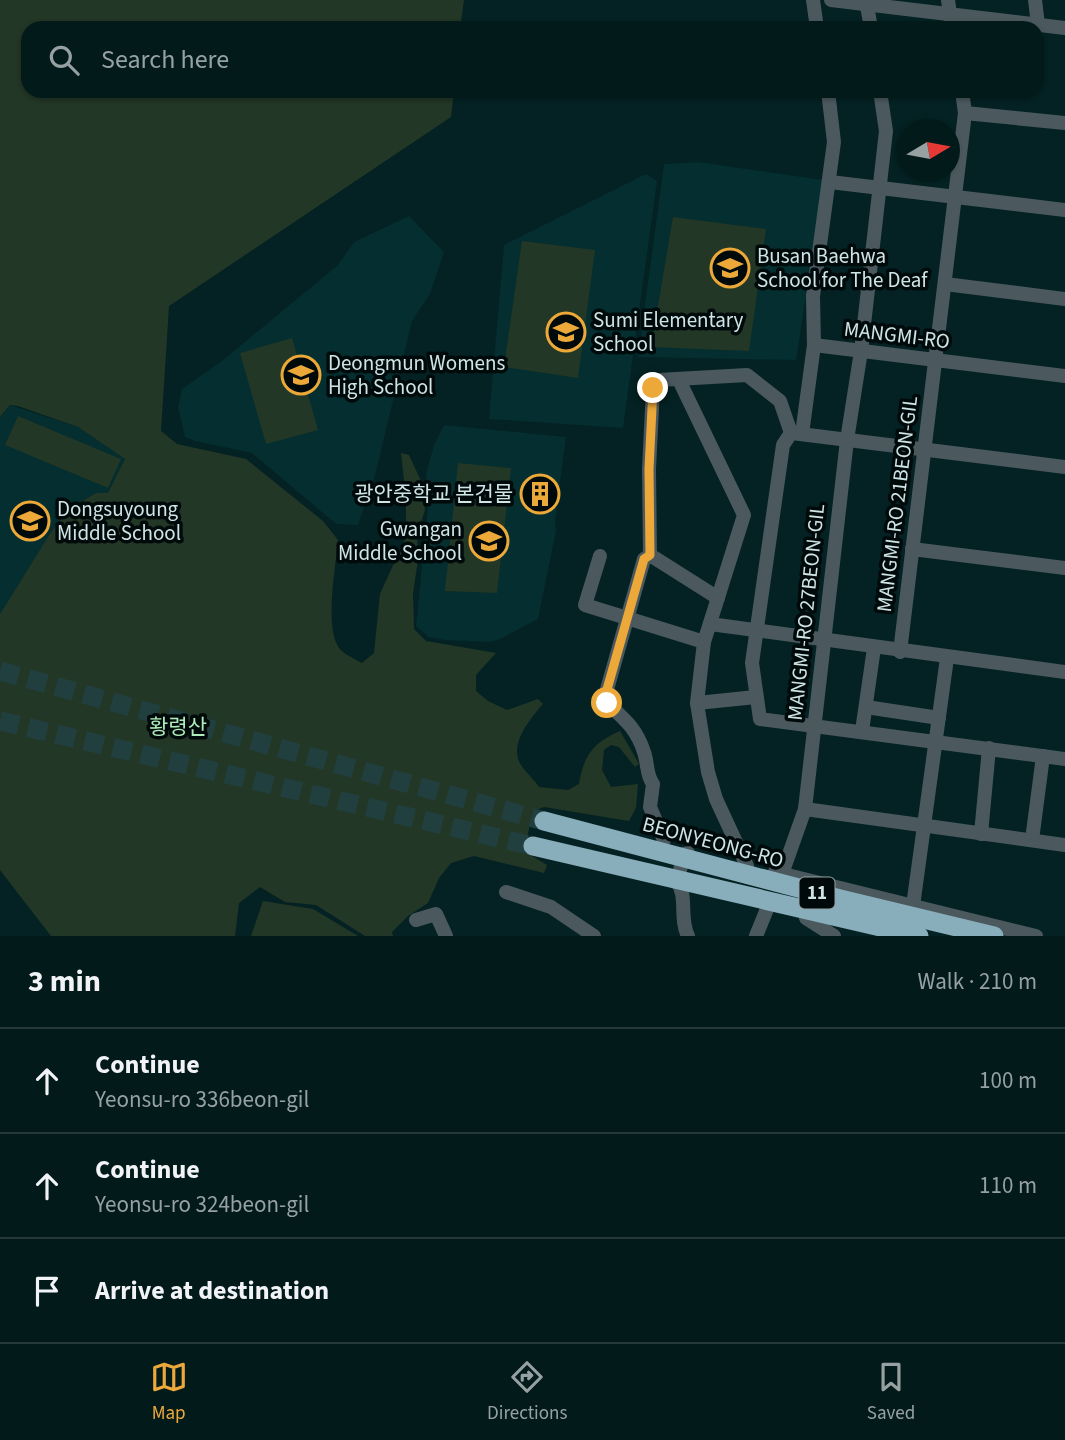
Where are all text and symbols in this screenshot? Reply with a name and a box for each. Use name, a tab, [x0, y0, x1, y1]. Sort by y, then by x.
search box	[21, 21, 1044, 98]
icon: search	[45, 41, 83, 79]
text: Search here	[101, 41, 229, 78]
north arrow	[897, 119, 960, 182]
place label: Busan Baehwa School for The Deaf	[757, 241, 928, 295]
school or university icon: Busan Baehwa School for The Deaf	[709, 247, 751, 289]
place label: Sumi Elementary School	[593, 305, 744, 359]
school or university icon: Sumi Elementary School	[545, 311, 587, 353]
street label: MANGMI-RO	[842, 314, 952, 356]
place label: Deongmun Womens High School	[328, 348, 506, 402]
school or university icon: Deongmun Womens High School	[280, 354, 322, 396]
route end	[637, 372, 668, 403]
street label: MANGMI-RO 21BEON-GIL	[869, 394, 925, 614]
building icon: 광안중학교 본건물	[519, 473, 561, 515]
place label: 광안중학교 본건물	[354, 479, 513, 509]
place label: Dongsuyoung Middle School	[57, 494, 181, 548]
school or university icon: Dongsuyoung Middle School	[9, 500, 51, 542]
street label: MANGMI-RO 27BEON-GIL	[780, 502, 832, 722]
place label: Gwangan Middle School	[338, 514, 462, 568]
school or university icon: Gwangan Middle School	[468, 520, 510, 562]
route start	[591, 687, 622, 718]
park label: 황령산	[149, 712, 207, 742]
street label: BEONYEONG-RO	[639, 809, 787, 875]
road number: 11	[800, 878, 834, 908]
text: 3 min	[28, 960, 101, 1003]
text: Walk · 210 m	[918, 965, 1037, 998]
text: Continue	[95, 1046, 200, 1083]
icon: ahead	[28, 1062, 66, 1100]
text: 100 m	[979, 1064, 1037, 1097]
text: Yeonsu-ro 336beon-gil	[95, 1083, 309, 1116]
text: Continue	[95, 1151, 200, 1188]
icon: ahead	[28, 1167, 66, 1205]
text: 110 m	[979, 1169, 1037, 1202]
text: Yeonsu-ro 324beon-gil	[95, 1188, 309, 1221]
icon: arrive	[28, 1272, 66, 1310]
text: Arrive at destination	[95, 1272, 329, 1309]
tab: Map	[150, 1358, 188, 1427]
tab: Directions	[487, 1358, 567, 1427]
tab: Saved	[867, 1358, 915, 1427]

